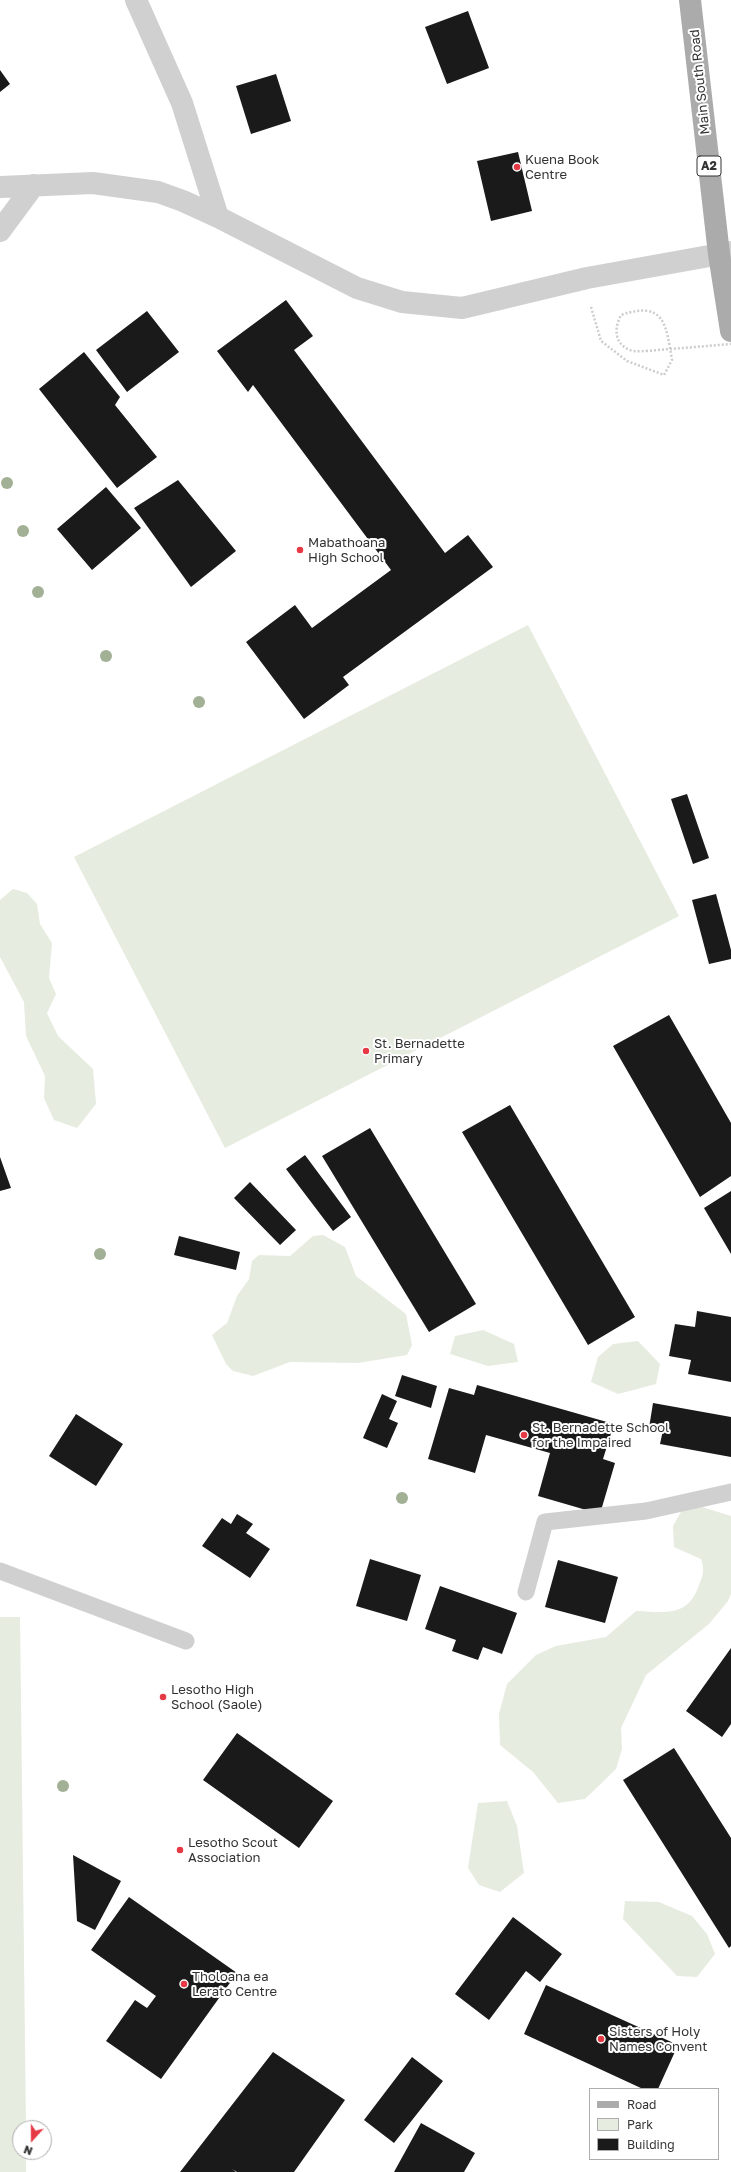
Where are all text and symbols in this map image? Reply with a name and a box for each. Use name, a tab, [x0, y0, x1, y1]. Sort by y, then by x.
street label: Main South Road	[687, 29, 713, 135]
place label: Kuena Book Centre	[525, 152, 599, 183]
road number: A2	[697, 156, 721, 176]
marker: Kuena Book Centre	[512, 162, 522, 172]
place label: Mabathoana High School	[308, 535, 385, 566]
marker: Mabathoana High School	[295, 545, 305, 555]
place label: St. Bernadette Primary	[374, 1036, 465, 1067]
marker: St. Bernadette Primary	[361, 1046, 371, 1056]
place label: St. Bernadette School for the Impaired	[532, 1420, 669, 1451]
marker: St. Bernadette School for the Impaired	[519, 1430, 529, 1440]
place label: Lesotho High School (Saole)	[171, 1682, 262, 1713]
marker: Lesotho High School (Saole)	[158, 1692, 168, 1702]
place label: Lesotho Scout Association	[188, 1835, 278, 1866]
marker: Lesotho Scout Association	[175, 1845, 185, 1855]
place label: Tholoana ea Lerato Centre	[192, 1969, 277, 2000]
marker: Tholoana ea Lerato Centre	[179, 1979, 189, 1989]
place label: Sisters of Holy Names Convent	[609, 2024, 707, 2055]
marker: Sisters of Holy Names Convent	[596, 2034, 606, 2044]
legend	[589, 2088, 719, 2160]
text: Road	[627, 2097, 656, 2112]
text: Park	[627, 2117, 653, 2132]
north arrow	[12, 2120, 52, 2160]
text: Building	[627, 2137, 675, 2152]
text: N	[22, 2143, 34, 2158]

